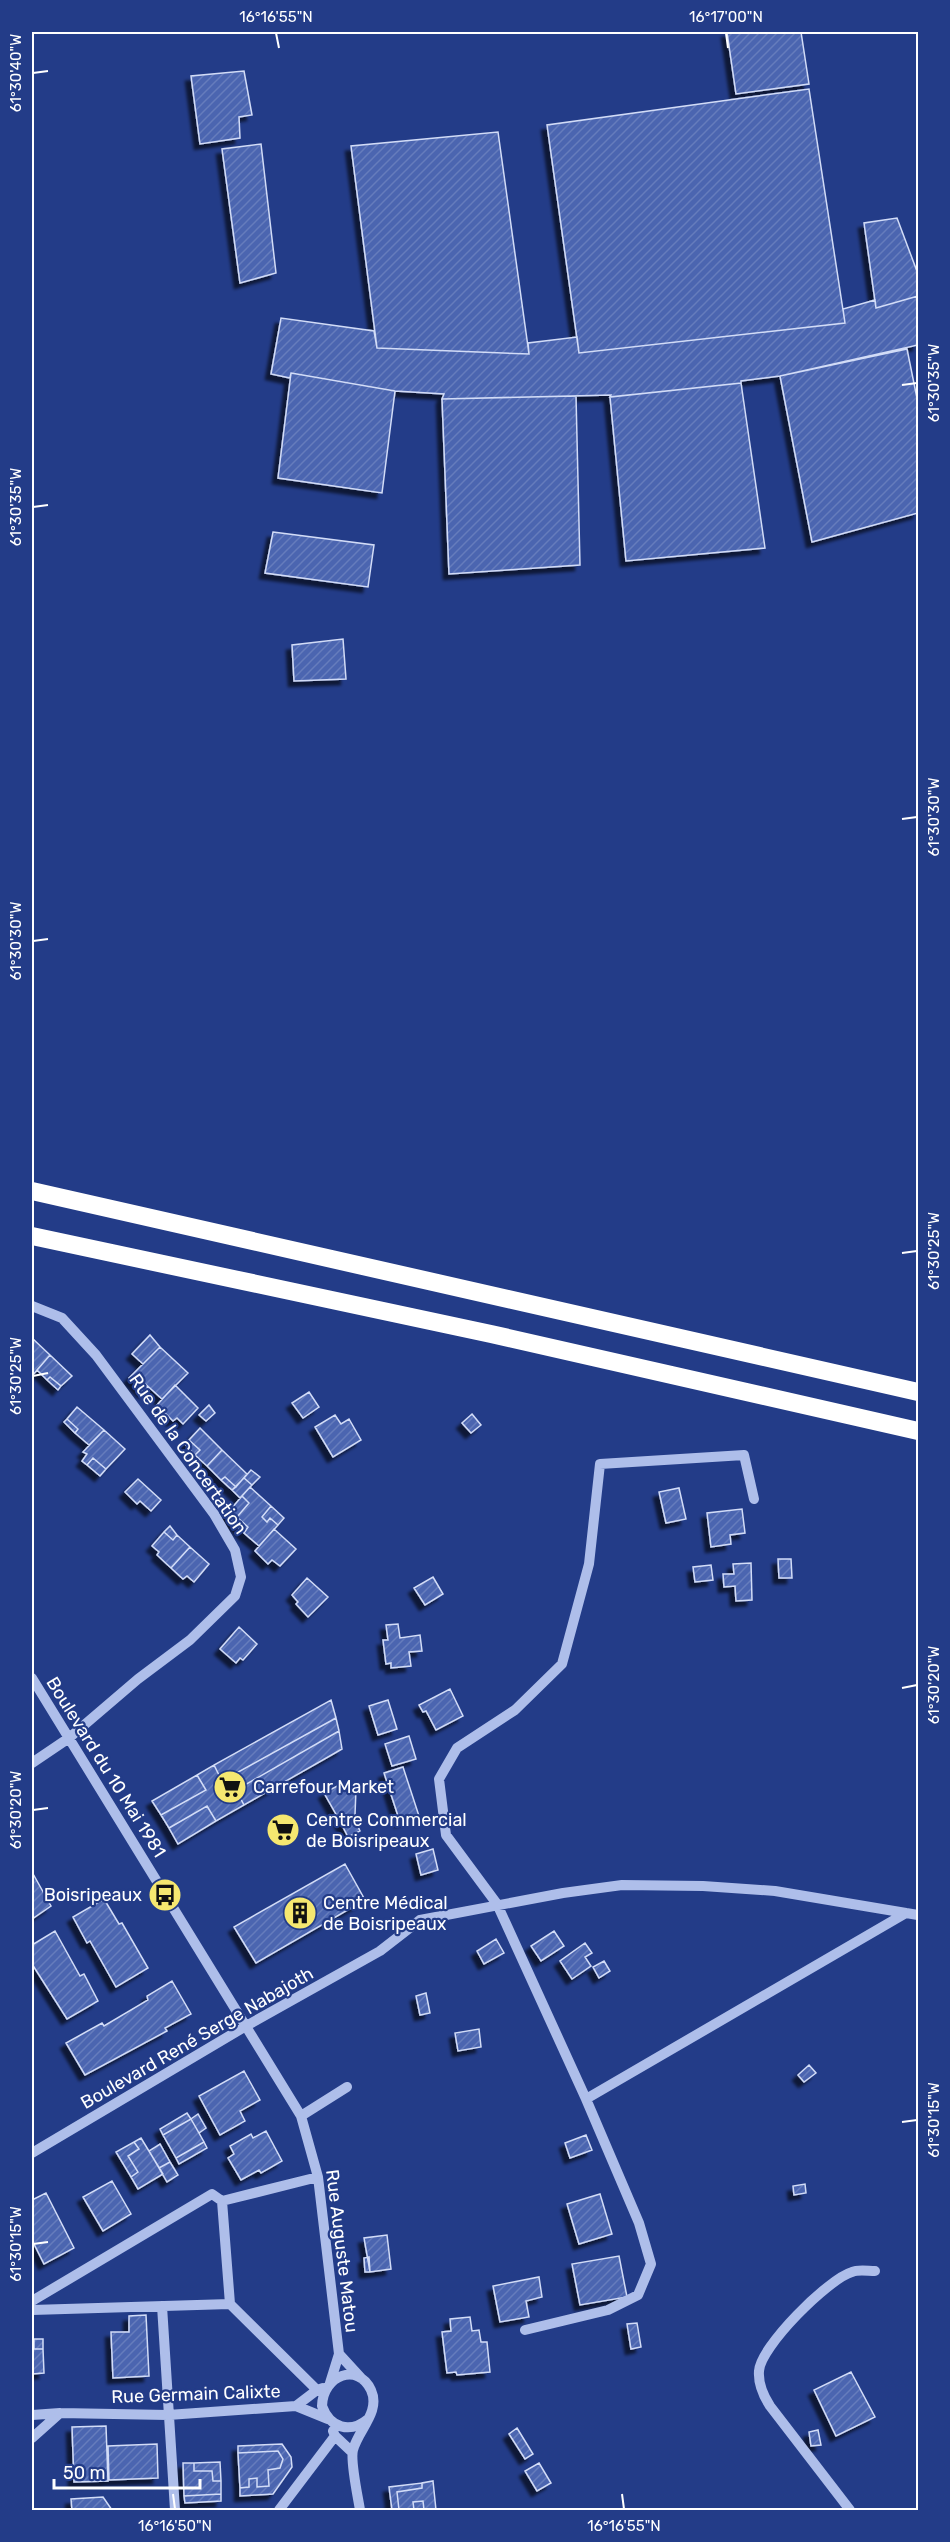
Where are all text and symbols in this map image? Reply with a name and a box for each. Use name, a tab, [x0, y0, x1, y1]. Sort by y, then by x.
text: 16°16'55"N	[239, 8, 313, 26]
text: 16°17'00"N	[689, 8, 763, 26]
text: 61°30'40"W	[7, 34, 25, 112]
text: 61°30'35"W	[925, 344, 943, 422]
text: 61°30'35"W	[7, 468, 25, 546]
text: 61°30'30"W	[925, 778, 943, 856]
text: 61°30'30"W	[7, 902, 25, 980]
text: 61°30'25"W	[925, 1212, 943, 1290]
text: 61°30'25"W	[7, 1337, 25, 1415]
street label: Rue de la Concertation	[124, 1370, 252, 1538]
text: 61°30'20"W	[925, 1646, 943, 1724]
street label: Boulevard du 10 Mai 1981	[41, 1673, 171, 1861]
supermarket icon: Carrefour Market	[212, 1769, 248, 1805]
text: 61°30'20"W	[7, 1771, 25, 1849]
place label: Carrefour Market	[253, 1776, 394, 1798]
place label: Centre Commercial de Boisripeaux	[306, 1809, 467, 1852]
supermarket icon: Centre Commercial de Boisripeaux	[265, 1812, 301, 1848]
bus stop icon: Boisripeaux	[147, 1877, 183, 1913]
place label: Boisripeaux	[44, 1884, 142, 1906]
place label: Centre Médical de Boisripeaux	[323, 1892, 448, 1935]
building icon: Centre Médical de Boisripeaux	[282, 1895, 318, 1931]
street label: Boulevard René Serge Nabajoth	[77, 1962, 317, 2114]
text: 61°30'15"W	[925, 2082, 943, 2158]
street label: Rue Auguste Matou	[321, 2168, 363, 2334]
text: 61°30'15"W	[7, 2206, 25, 2282]
street label: Rue Germain Calixte	[111, 2380, 281, 2408]
scale bar	[54, 2452, 200, 2490]
text: 50 m	[63, 2462, 106, 2484]
text: 16°16'50"N	[138, 2517, 212, 2535]
text: 16°16'55"N	[587, 2517, 661, 2535]

